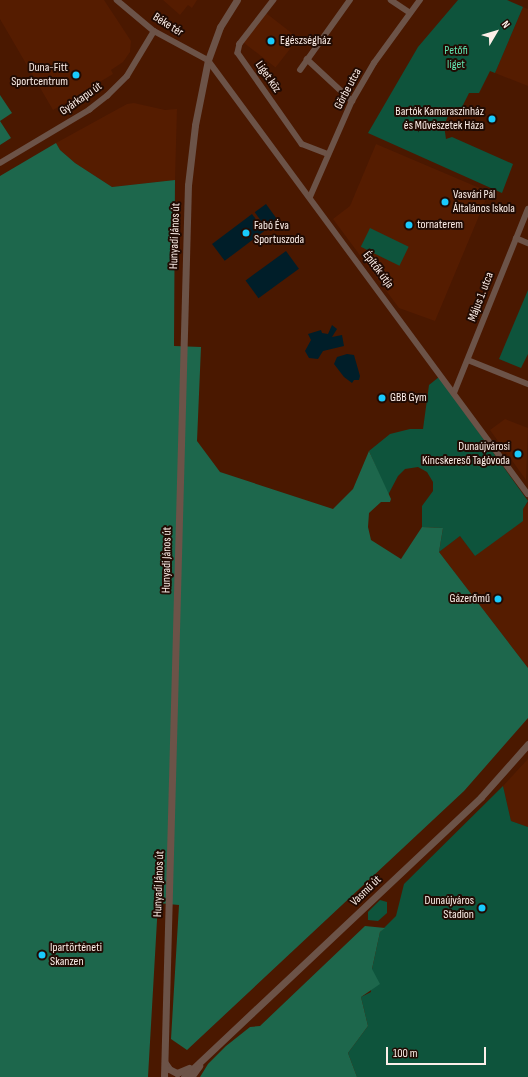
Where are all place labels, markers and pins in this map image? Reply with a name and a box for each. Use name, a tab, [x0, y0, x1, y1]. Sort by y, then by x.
place label: Egészségház	[280, 34, 331, 48]
marker: Egészségház	[265, 35, 277, 47]
place label: Duna-Fitt Sportcentrum	[11, 61, 68, 89]
marker: Duna-Fitt Sportcentrum	[71, 70, 81, 80]
place label: Bartók Kamaraszínház és Művészetek Háza	[395, 105, 484, 133]
marker: Bartók Kamaraszínház és Művészetek Háza	[487, 114, 497, 124]
place label: Vasvári Pál Általános Iskola	[453, 188, 515, 216]
marker: Vasvári Pál Általános Iskola	[440, 197, 450, 207]
place label: tornaterem	[417, 218, 463, 232]
place label: Fabó Éva Sportuszoda	[254, 219, 304, 247]
marker: tornaterem	[404, 220, 414, 230]
marker: Fabó Éva Sportuszoda	[241, 228, 251, 238]
place label: GBB Gym	[390, 391, 427, 405]
marker: GBB Gym	[377, 393, 387, 403]
place label: Dunaújvárosi Kincskereső Tagóvoda	[422, 440, 510, 468]
marker: Dunaújvárosi Kincskereső Tagóvoda	[513, 449, 523, 459]
place label: Gázerőmű	[450, 592, 490, 606]
marker: Gázerőmű	[493, 594, 503, 604]
place label: Dunaújváros Stadion	[425, 894, 474, 922]
marker: Dunaújváros Stadion	[477, 903, 487, 913]
place label: Ipartörténeti Skanzen	[50, 941, 102, 969]
marker: Ipartörténeti Skanzen	[37, 950, 47, 960]

